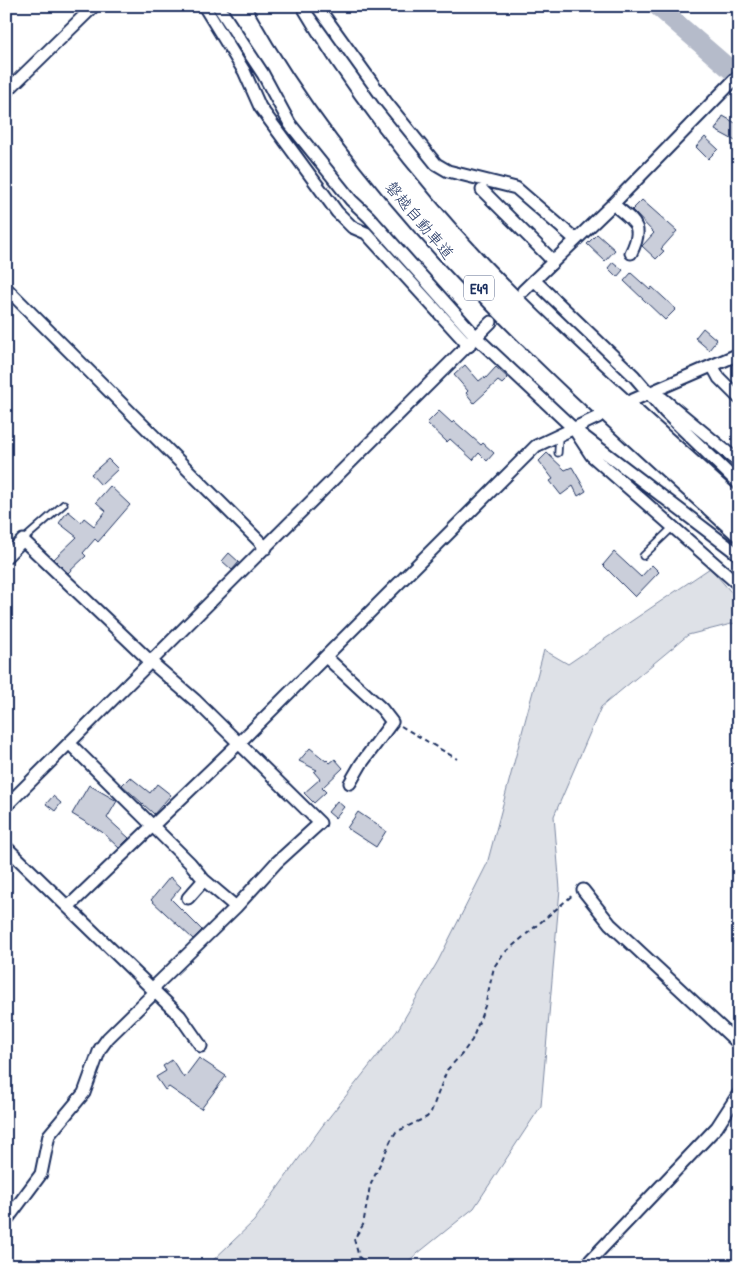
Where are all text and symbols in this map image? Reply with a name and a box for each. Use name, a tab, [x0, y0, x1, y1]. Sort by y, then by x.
street label: 磐越自動車道	[381, 176, 459, 264]
road number: E49	[464, 276, 494, 300]

